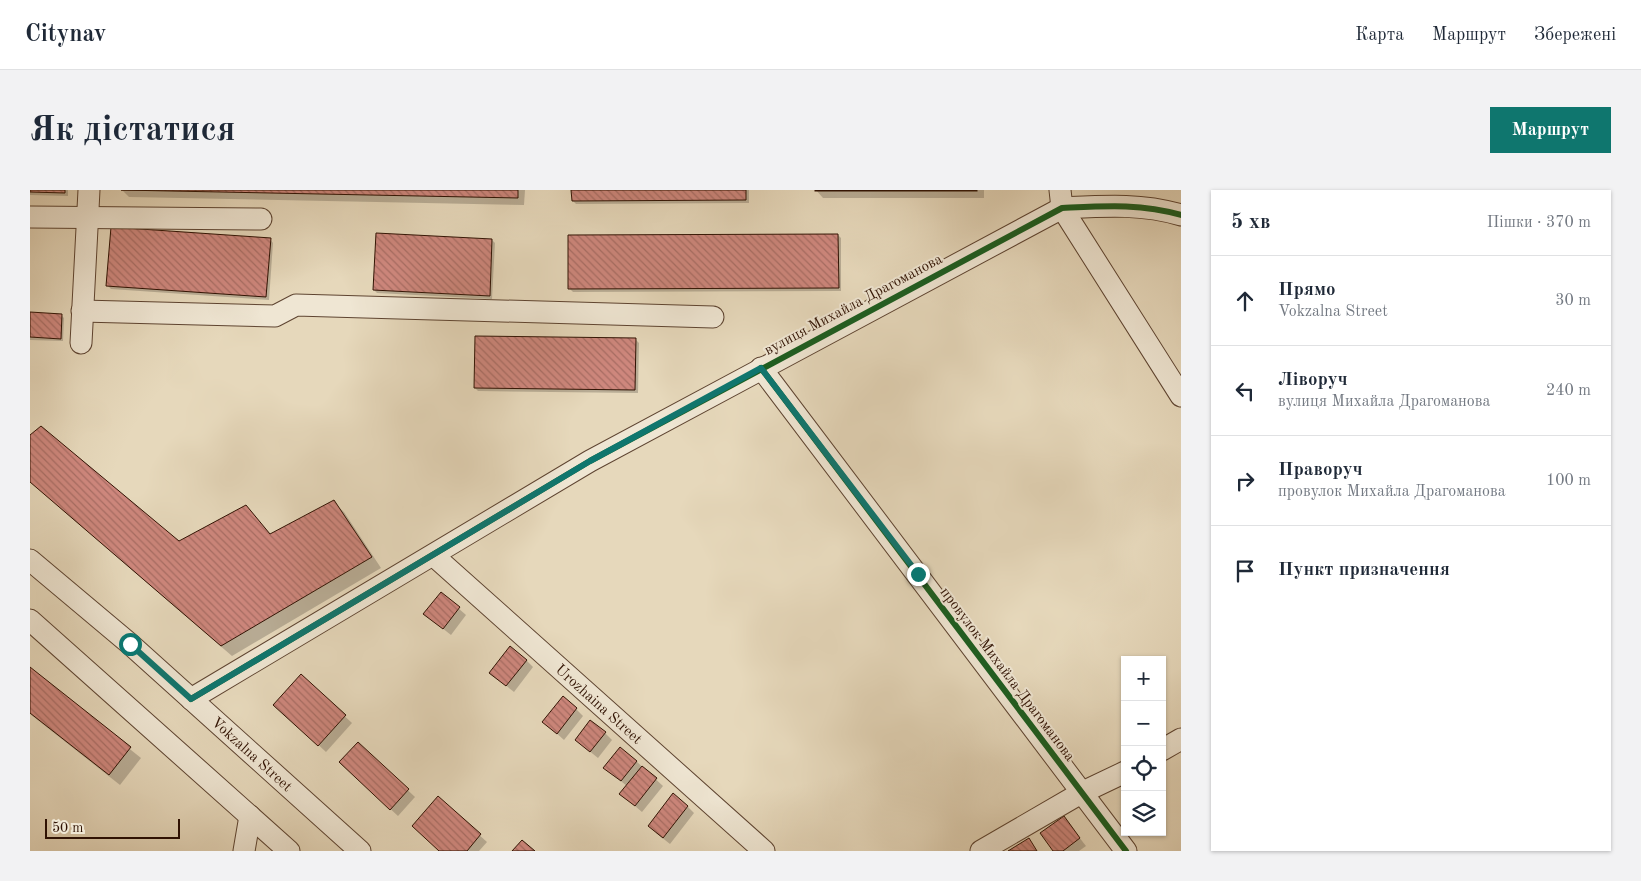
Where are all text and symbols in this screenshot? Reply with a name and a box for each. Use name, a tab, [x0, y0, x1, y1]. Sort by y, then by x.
text: Citynav	[25, 23, 106, 47]
text: Карта	[1355, 26, 1404, 44]
text: Маршрут	[1432, 26, 1506, 44]
text: Збережені	[1534, 26, 1616, 44]
button: Маршрут	[1490, 107, 1611, 153]
text: Як дістатися	[30, 113, 235, 148]
text: 5 хв	[1231, 212, 1270, 233]
text: Пішки · 370 m	[1487, 215, 1591, 231]
street label: вулиця Михайла Драгоманова	[762, 252, 946, 359]
text: Прямо	[1278, 281, 1336, 300]
icon: ahead	[1231, 287, 1259, 315]
text: 30 m	[1555, 293, 1591, 309]
text: Vokzalna Street	[1278, 304, 1388, 320]
text: Ліворуч	[1278, 371, 1348, 390]
icon: left	[1231, 377, 1259, 405]
text: 240 m	[1546, 383, 1591, 399]
text: вулиця Михайла Драгоманова	[1278, 394, 1490, 410]
text: Праворуч	[1278, 461, 1363, 480]
icon: right	[1231, 467, 1259, 495]
text: 100 m	[1546, 473, 1591, 489]
text: провулок Михайла Драгоманова	[1278, 484, 1506, 500]
icon: arrive	[1231, 557, 1259, 585]
text: Пункт призначення	[1278, 561, 1450, 580]
route end	[907, 563, 930, 586]
street label: провулок Михайла Драгоманова	[937, 585, 1077, 765]
route start	[119, 633, 142, 656]
map controls	[1121, 656, 1166, 836]
button: +	[1121, 656, 1166, 701]
street label: Urozhaina Street	[552, 662, 644, 748]
button: −	[1121, 701, 1166, 746]
street label: Vokzalna Street	[208, 715, 294, 795]
button: locate	[1121, 746, 1166, 791]
button: layers	[1121, 791, 1166, 836]
scale bar	[45, 816, 180, 839]
text: 50 m	[52, 821, 83, 835]

